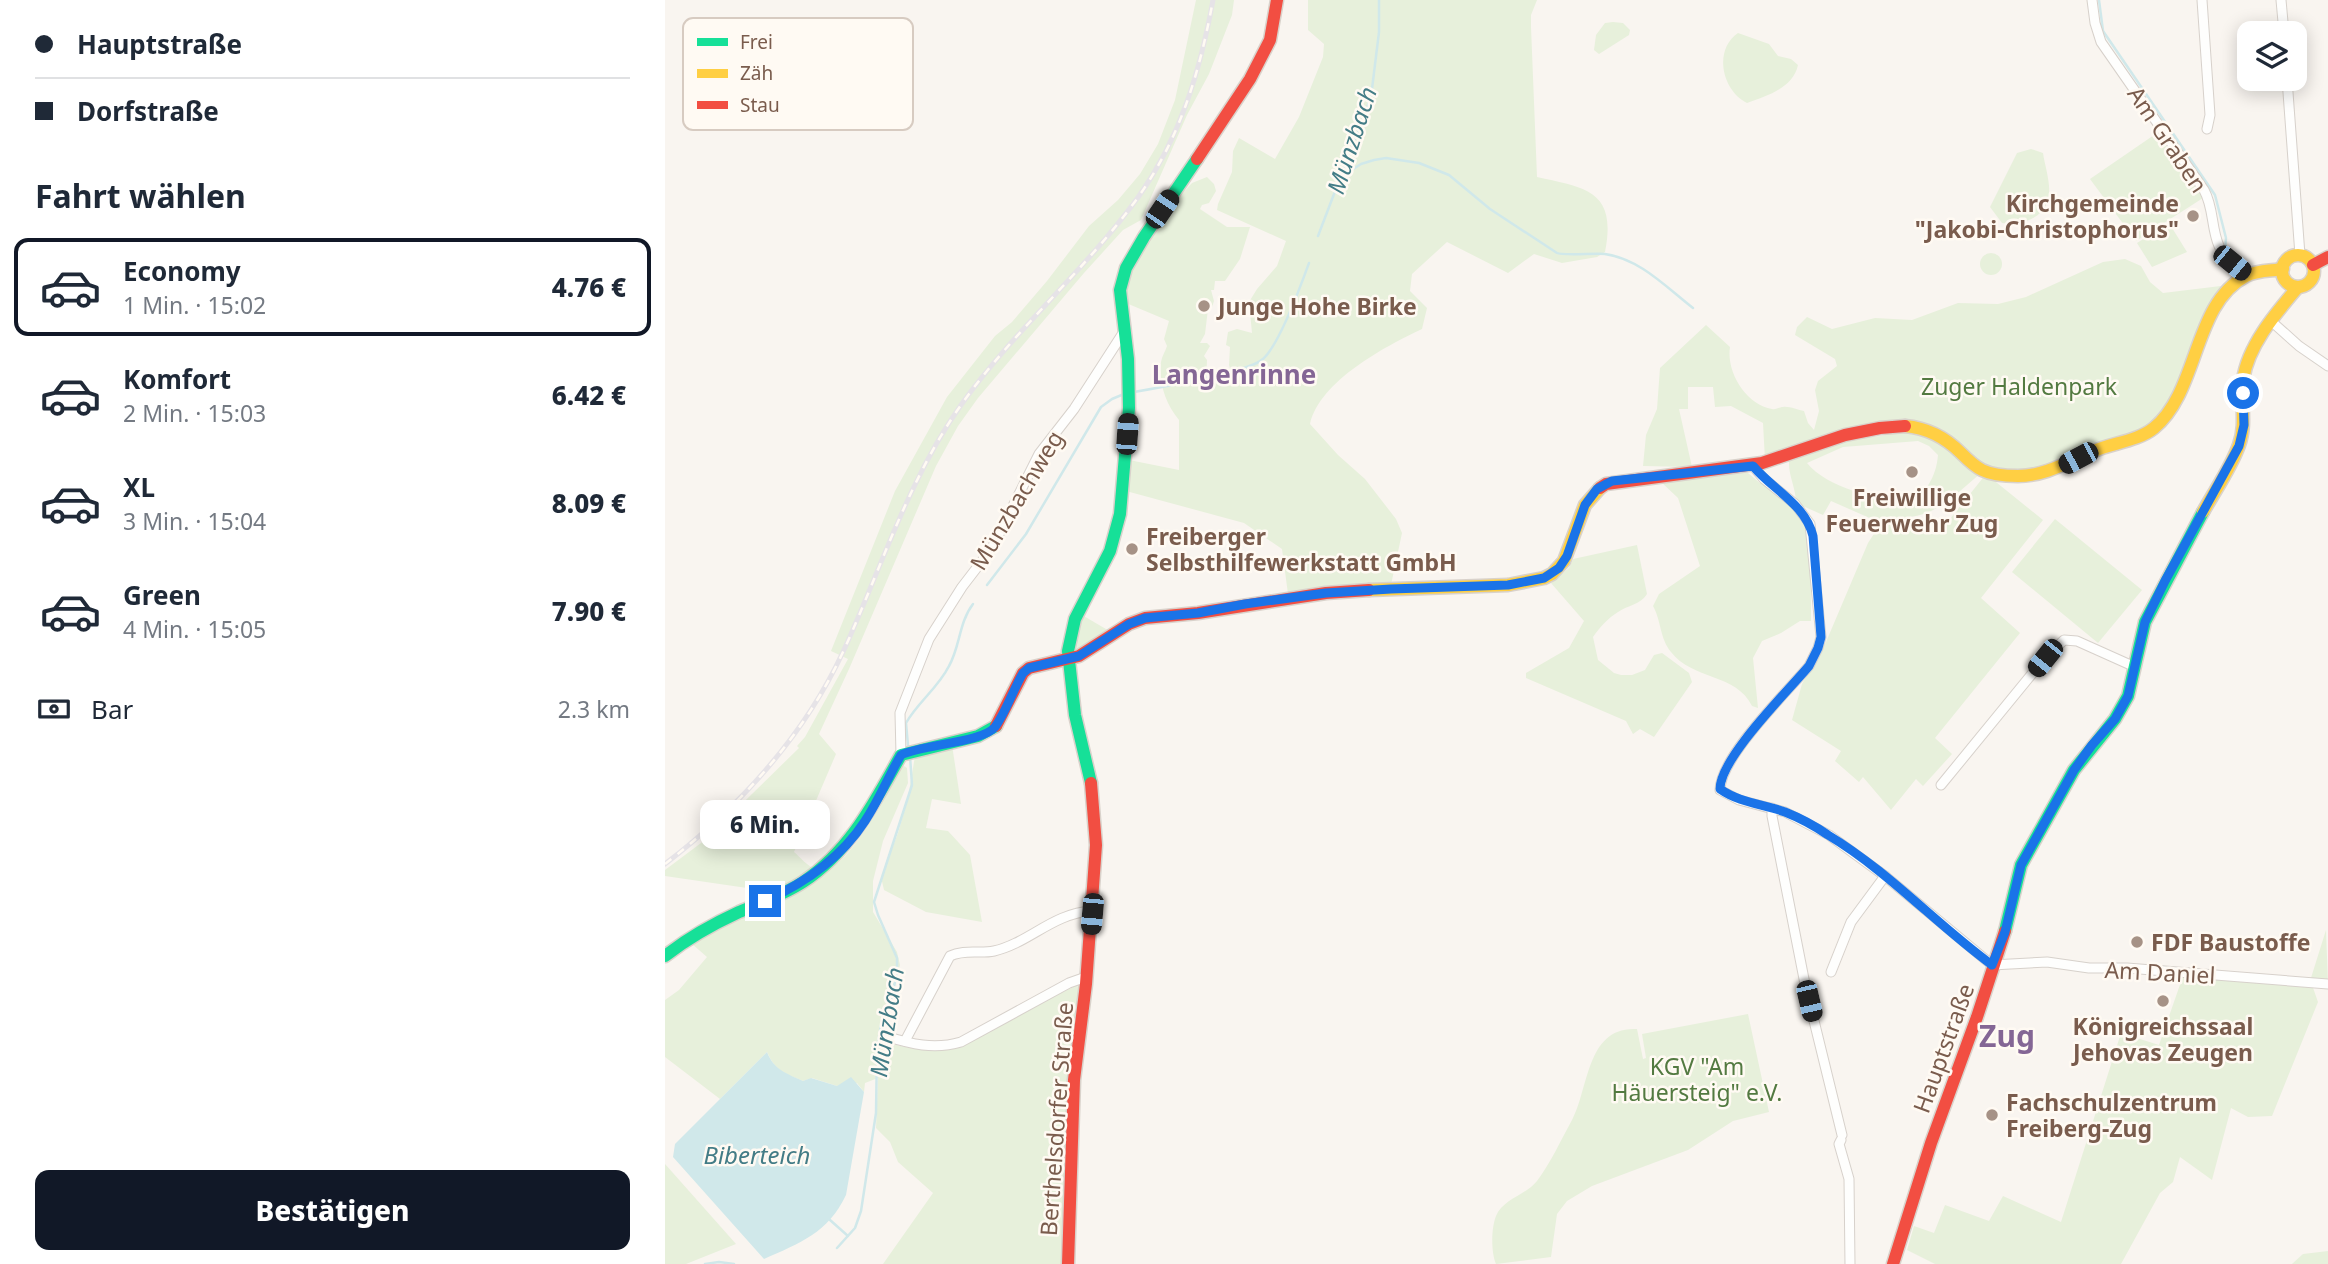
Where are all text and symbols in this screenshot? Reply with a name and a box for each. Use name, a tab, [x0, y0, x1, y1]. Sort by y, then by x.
legend	[683, 18, 913, 130]
map controls	[2237, 21, 2307, 91]
button: layers	[2237, 21, 2307, 91]
text: Hauptstraße	[77, 26, 242, 62]
text: Frei	[740, 29, 773, 55]
text: Zäh	[740, 60, 773, 86]
street label: Am Graben	[2121, 79, 2215, 199]
water label: Münzbach	[1318, 82, 1384, 198]
text: Stau	[740, 92, 780, 118]
text: Dorfstraße	[77, 93, 219, 129]
text: Fahrt wählen	[35, 174, 246, 217]
car	[1142, 186, 1183, 232]
place label: Kirchgemeinde "Jakobi-Christophorus"	[1915, 187, 2179, 245]
marker: Kirchgemeinde "Jakobi-Christophorus"	[2185, 208, 2201, 224]
car	[2210, 242, 2255, 284]
text: Economy	[123, 253, 241, 289]
icon: car	[39, 256, 102, 319]
text: 4.76 €	[552, 269, 626, 305]
text: 1 Min. · 15:02	[123, 289, 266, 321]
place label: Junge Hohe Birke	[1216, 290, 1417, 322]
marker: Junge Hohe Birke	[1196, 298, 1212, 314]
district label: Langenrinne	[1152, 356, 1316, 392]
text: Komfort	[123, 361, 231, 397]
icon: car	[39, 364, 102, 427]
park label: Zuger Haldenpark	[1921, 370, 2118, 402]
text: 6.42 €	[552, 377, 626, 413]
route start	[2227, 377, 2259, 409]
text: 2 Min. · 15:03	[123, 397, 266, 429]
car	[1116, 412, 1139, 456]
street label: Münzbachweg	[962, 424, 1070, 576]
car	[2055, 439, 2102, 477]
marker: Freiwillige Feuerwehr Zug	[1904, 464, 1920, 480]
text: XL	[123, 469, 155, 505]
icon: car	[39, 472, 102, 535]
place label: Freiwillige Feuerwehr Zug	[1826, 481, 1998, 539]
text: 8.09 €	[552, 485, 626, 521]
text: 3 Min. · 15:04	[123, 505, 266, 537]
place label: Freiberger Selbsthilfewerkstatt GmbH	[1146, 520, 1457, 578]
marker: Freiberger Selbsthilfewerkstatt GmbH	[1124, 541, 1140, 557]
text: Green	[123, 577, 201, 613]
icon: car	[39, 580, 102, 643]
text: 7.90 €	[552, 593, 626, 629]
text: 4 Min. · 15:05	[123, 613, 266, 645]
car	[2024, 635, 2067, 681]
icon: cash	[35, 690, 73, 728]
text: Bar	[91, 691, 133, 727]
text: 2.3 km	[558, 693, 630, 725]
callout: 6 Min.	[700, 800, 830, 848]
text: 6 Min.	[730, 808, 800, 840]
route end	[749, 885, 781, 917]
car	[1080, 892, 1105, 936]
place label: FDF Baustoffe	[2151, 926, 2310, 958]
marker: FDF Baustoffe	[2129, 934, 2145, 950]
street label: Am Daniel	[2104, 953, 2216, 991]
water label: Münzbach	[861, 965, 911, 1079]
car	[1795, 978, 1824, 1024]
street label: Hauptstraße	[1905, 979, 1981, 1117]
marker: Königreichssaal Jehovas Zeugen	[2155, 993, 2171, 1009]
street label: Berthelsdorfer Straße	[1032, 1001, 1080, 1237]
place label: Königreichssaal Jehovas Zeugen	[2071, 1010, 2253, 1068]
district label: Zug	[1979, 1015, 2035, 1056]
park label: KGV "Am Häuersteig" e.V.	[1612, 1050, 1782, 1108]
place label: Fachschulzentrum Freiberg-Zug	[2006, 1086, 2217, 1144]
marker: Fachschulzentrum Freiberg-Zug	[1984, 1107, 2000, 1123]
water label: Biberteich	[704, 1138, 810, 1171]
button: Bestätigen	[35, 1170, 630, 1250]

